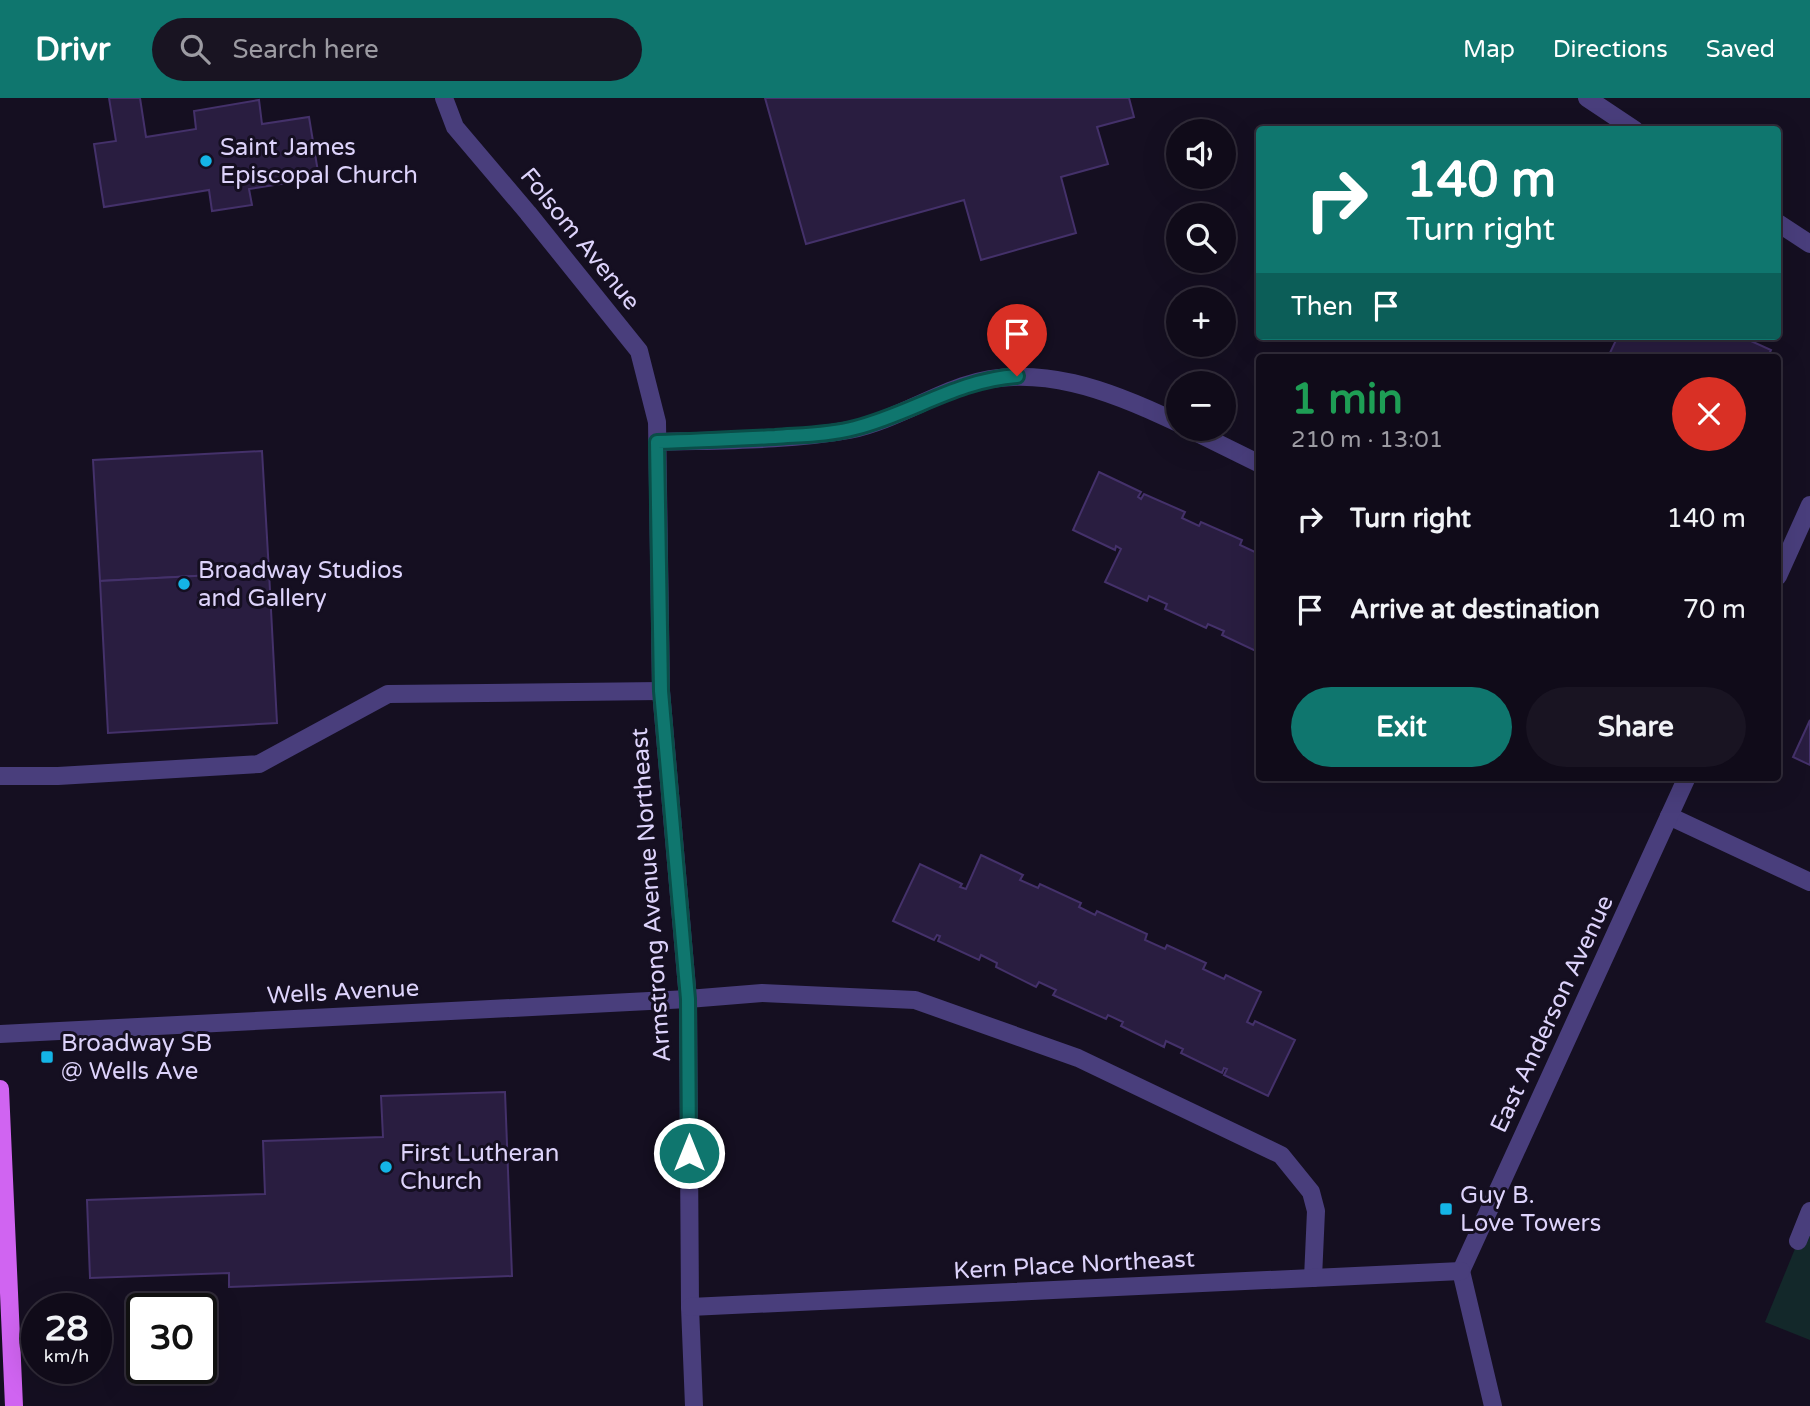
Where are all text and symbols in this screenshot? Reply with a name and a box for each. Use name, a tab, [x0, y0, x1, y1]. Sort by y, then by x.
search box	[152, 18, 642, 81]
text: Drivr	[35, 30, 110, 69]
icon: search	[176, 30, 214, 68]
text: Search here	[232, 34, 379, 65]
text: Map	[1463, 35, 1515, 64]
text: Directions	[1553, 35, 1668, 64]
text: Saved	[1706, 35, 1775, 64]
map controls	[1166, 119, 1236, 441]
button: sound	[1166, 119, 1236, 189]
place label: Saint James Episcopal Church	[220, 133, 418, 190]
text: 140 m	[1406, 151, 1556, 210]
marker: Saint James Episcopal Church	[198, 153, 214, 169]
icon: right	[1291, 154, 1382, 245]
street label: Folsom Avenue	[514, 162, 646, 316]
button: search	[1166, 203, 1236, 273]
text: Turn right	[1406, 211, 1555, 249]
button: +	[1166, 287, 1236, 357]
icon: arrive	[1367, 287, 1405, 325]
text: Then	[1291, 291, 1353, 322]
pin	[987, 304, 1047, 376]
icon: arrive	[998, 315, 1036, 353]
button: −	[1166, 371, 1236, 441]
text: 1 min	[1291, 374, 1403, 425]
button: close	[1672, 377, 1746, 451]
text: 210 m · 13:01	[1291, 426, 1443, 454]
icon: right	[1291, 500, 1329, 538]
text: Turn right	[1350, 503, 1471, 534]
text: 140 m	[1666, 503, 1746, 534]
place label: Broadway Studios and Gallery	[198, 556, 403, 613]
marker: Broadway Studios and Gallery	[176, 576, 192, 592]
icon: arrive	[1291, 591, 1329, 629]
text: Arrive at destination	[1350, 594, 1600, 625]
text: 70 m	[1683, 594, 1746, 625]
button: Exit	[1291, 687, 1512, 767]
button: Share	[1526, 687, 1746, 767]
street label: Armstrong Avenue Northeast	[625, 727, 677, 1063]
street label: East Anderson Avenue	[1484, 891, 1620, 1137]
street label: Wells Avenue	[266, 974, 420, 1010]
place label: Broadway SB @ Wells Ave	[61, 1029, 212, 1086]
marker: Broadway SB @ Wells Ave	[39, 1049, 55, 1065]
position arrow	[652, 1116, 726, 1190]
place label: First Lutheran Church	[400, 1139, 559, 1196]
marker: First Lutheran Church	[378, 1159, 394, 1175]
place label: Guy B. Love Towers	[1460, 1181, 1601, 1238]
marker: Guy B. Love Towers	[1438, 1201, 1454, 1217]
street label: Kern Place Northeast	[952, 1244, 1196, 1286]
speed limit sign: 30	[126, 1293, 217, 1384]
text: 28	[45, 1308, 88, 1350]
text: km/h	[44, 1345, 89, 1367]

